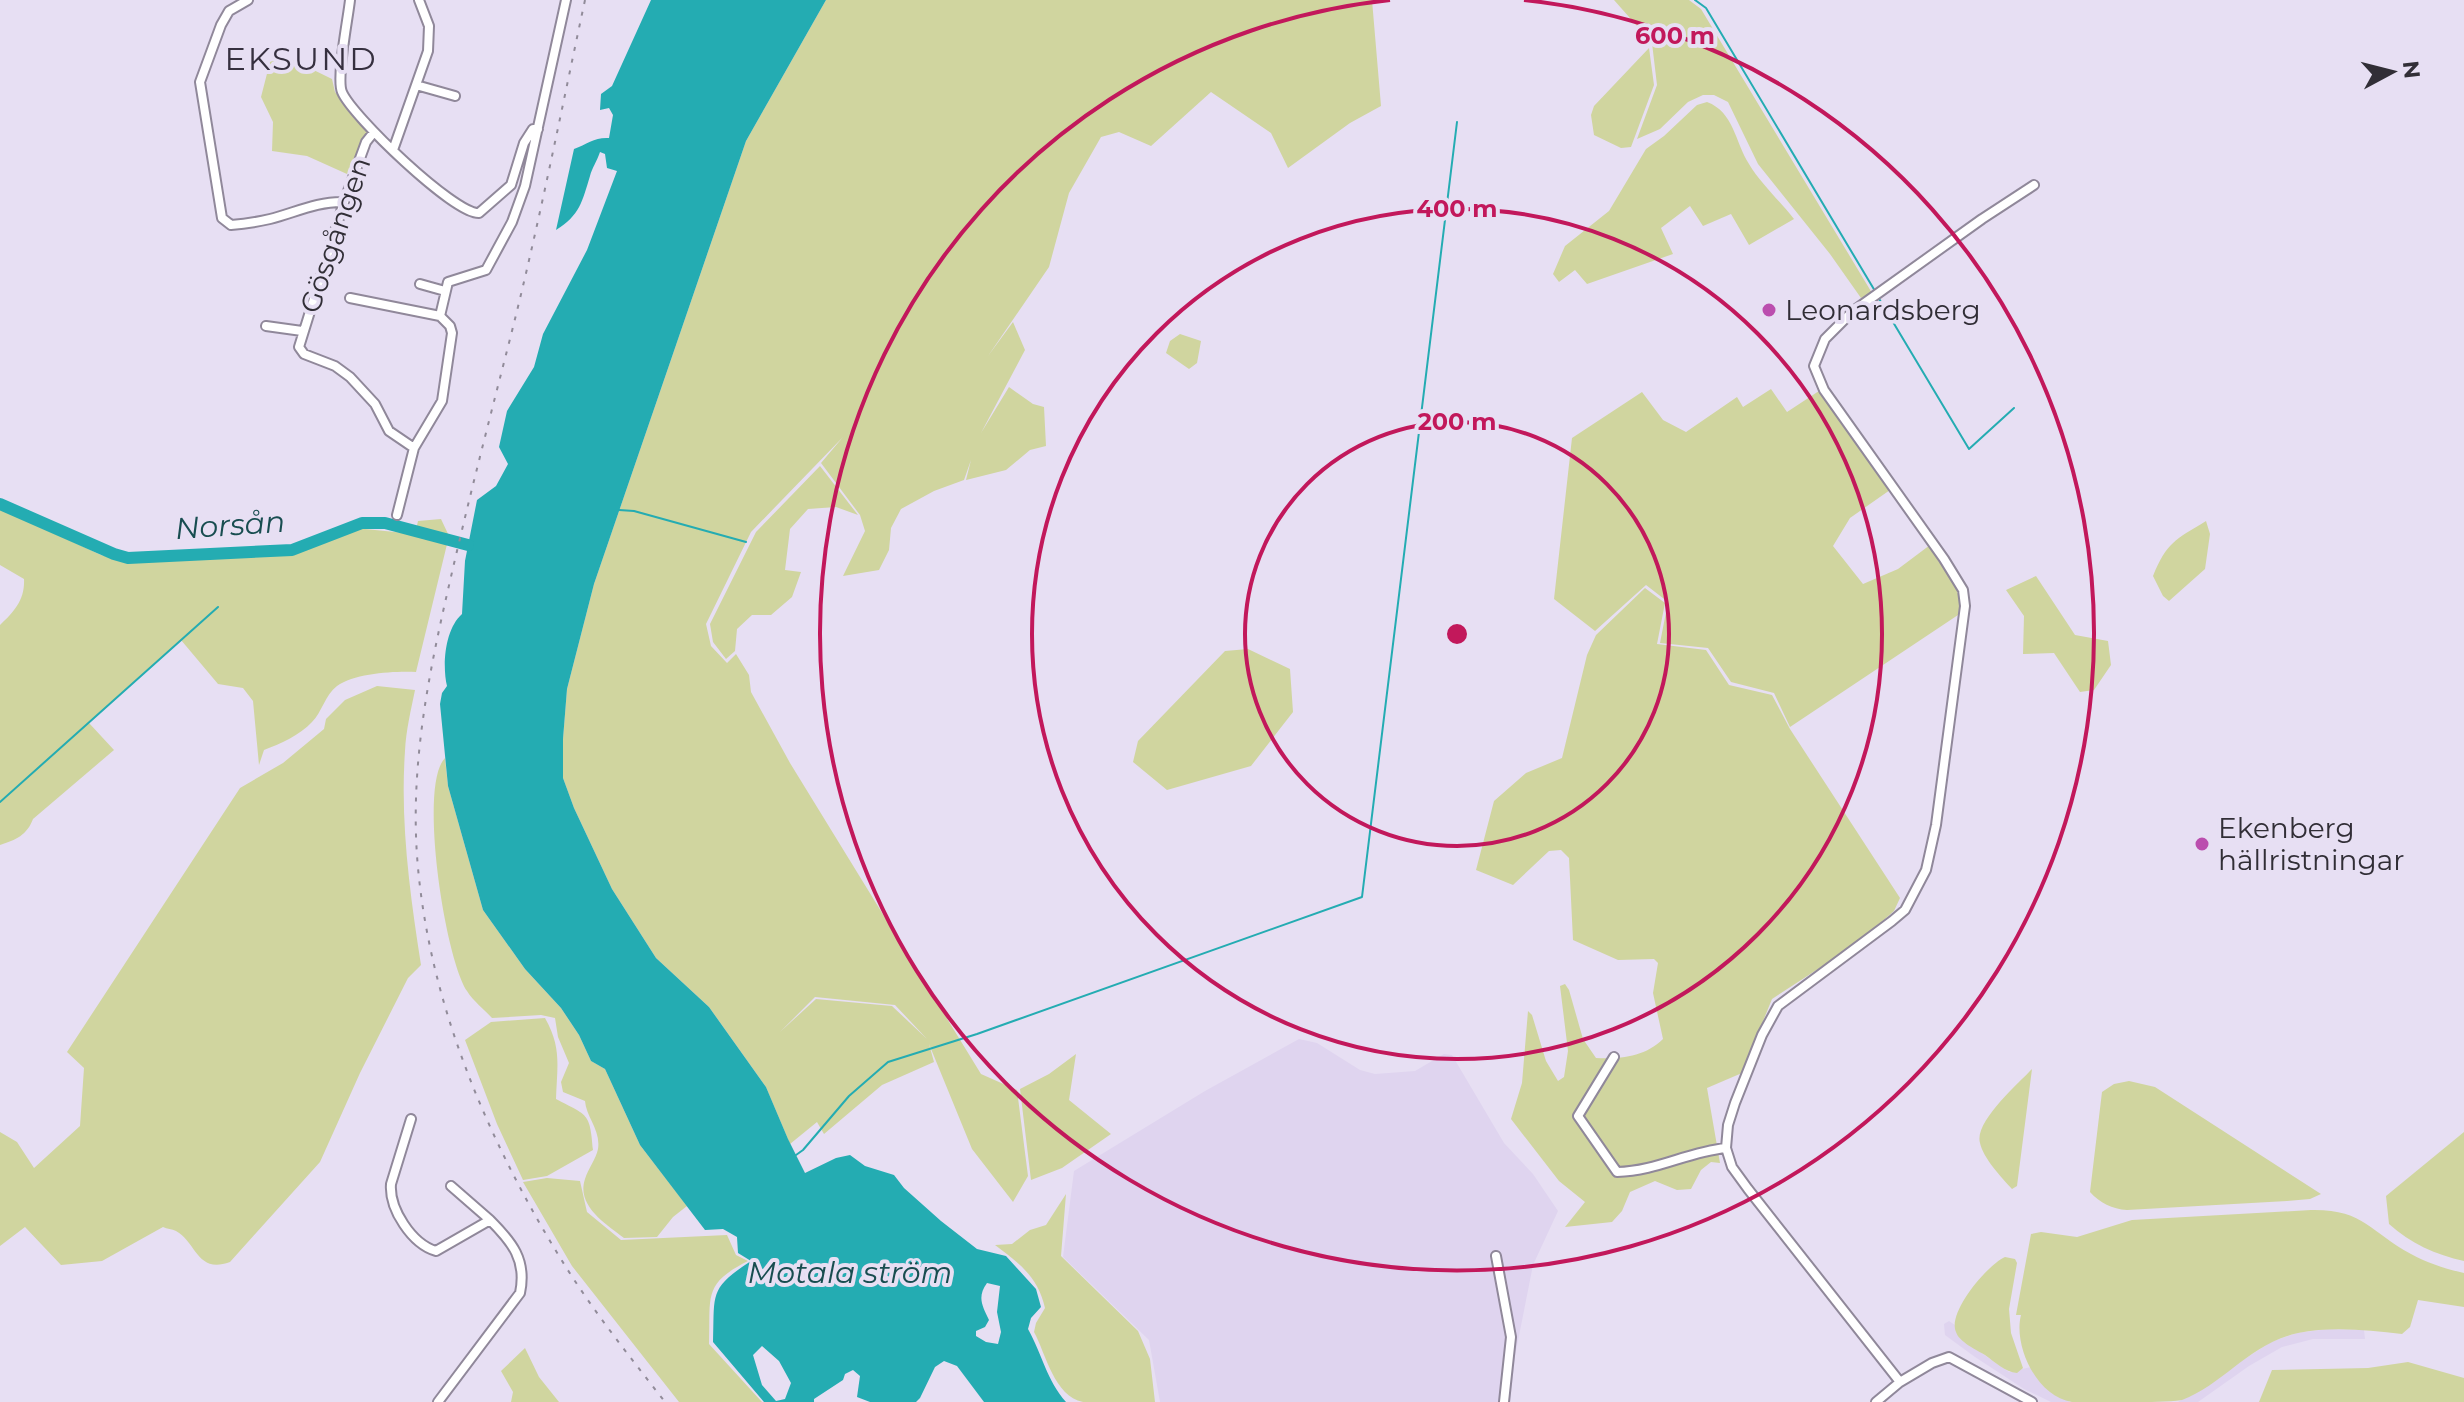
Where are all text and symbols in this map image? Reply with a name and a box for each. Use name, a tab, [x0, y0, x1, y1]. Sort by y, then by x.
text: 600 m	[1635, 21, 1715, 50]
north arrow	[2352, 32, 2432, 112]
district label: EKSUND	[224, 39, 378, 78]
text: N	[2397, 59, 2426, 80]
street label: Gösgången	[292, 153, 378, 317]
text: 400 m	[1416, 194, 1498, 223]
place label: Leonardsberg	[1785, 293, 1981, 327]
marker: Leonardsberg	[1760, 301, 1778, 319]
text: 200 m	[1418, 407, 1496, 436]
water label: Norsån	[174, 503, 286, 547]
centre of rings	[1443, 620, 1471, 648]
place label: Ekenberg hällristningar	[2218, 811, 2404, 877]
marker: Ekenberg hällristningar	[2193, 835, 2211, 853]
water label: Motala ström	[748, 1254, 952, 1291]

